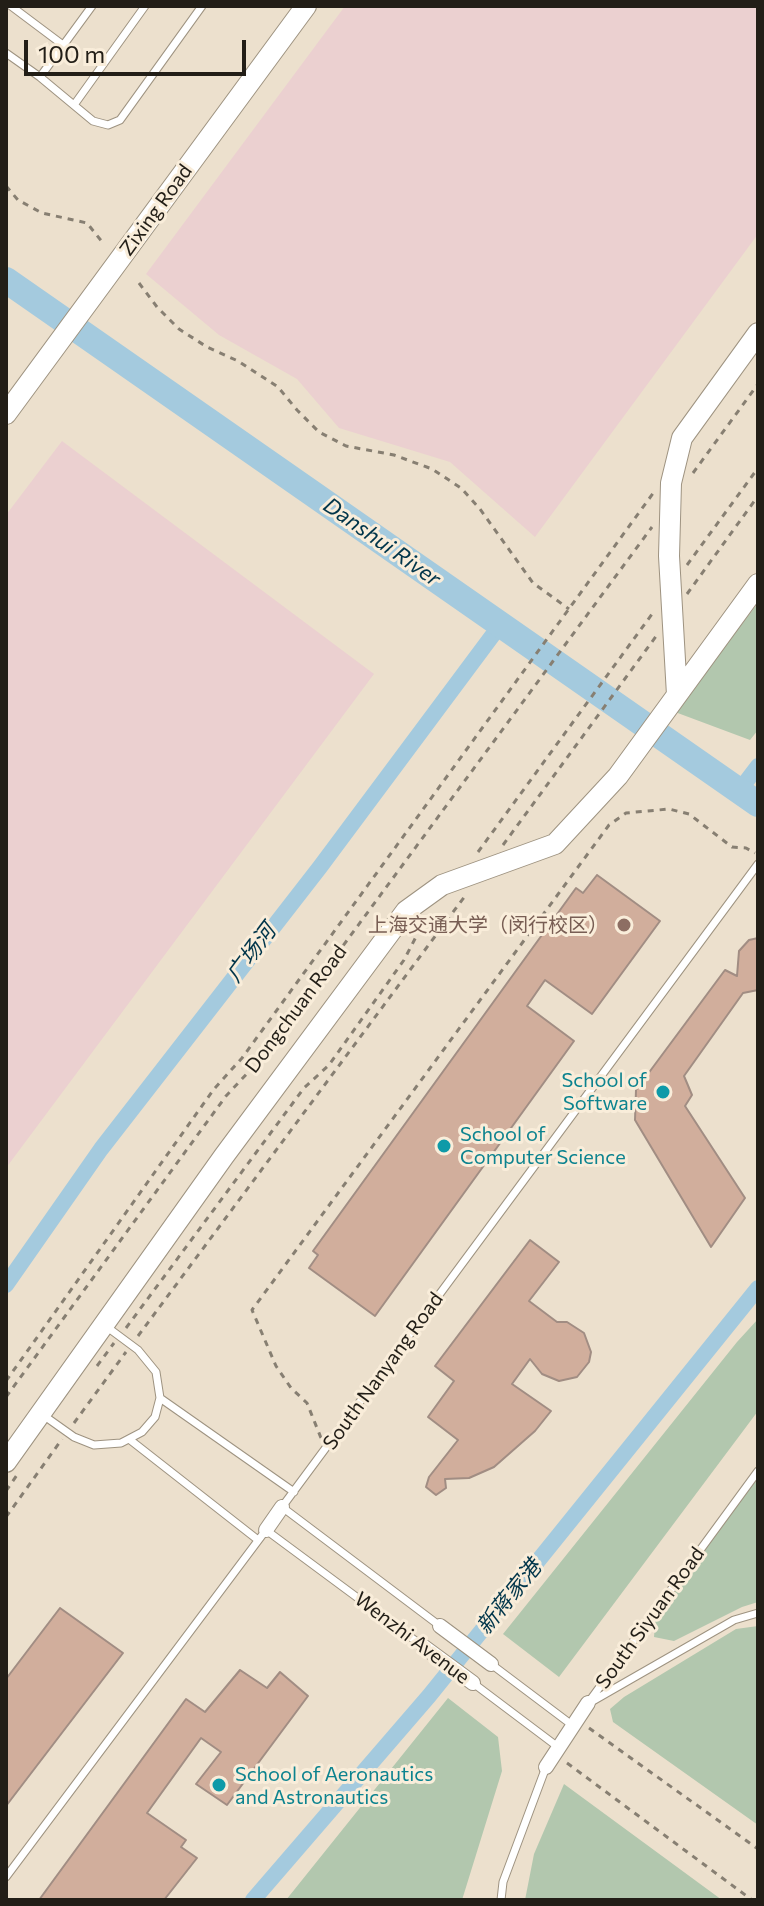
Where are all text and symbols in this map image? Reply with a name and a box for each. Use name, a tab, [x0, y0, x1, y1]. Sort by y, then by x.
scale bar	[28, 24, 250, 74]
text: 100 m	[38, 39, 105, 68]
street label: Zixing Road	[115, 160, 197, 260]
water label: Danshui River	[318, 492, 446, 592]
place label: 上海交通大学（闵行校区）	[368, 913, 608, 937]
marker: 上海交通大学（闵行校区）	[615, 916, 633, 934]
water label: 广场河	[221, 919, 281, 987]
street label: Dongchuan Road	[240, 940, 352, 1078]
place label: School of Software	[561, 1068, 647, 1115]
marker: School of Software	[654, 1083, 672, 1101]
place label: School of Computer Science	[460, 1122, 626, 1169]
marker: School of Computer Science	[435, 1137, 453, 1155]
street label: South Nanyang Road	[318, 1288, 448, 1454]
street label: South Siyuan Road	[591, 1543, 709, 1693]
water label: 新蒋家港	[471, 1554, 547, 1640]
street label: Wenzhi Avenue	[350, 1587, 474, 1689]
place label: School of Aeronautics and Astronautics	[235, 1762, 433, 1809]
marker: School of Aeronautics and Astronautics	[210, 1776, 228, 1794]

